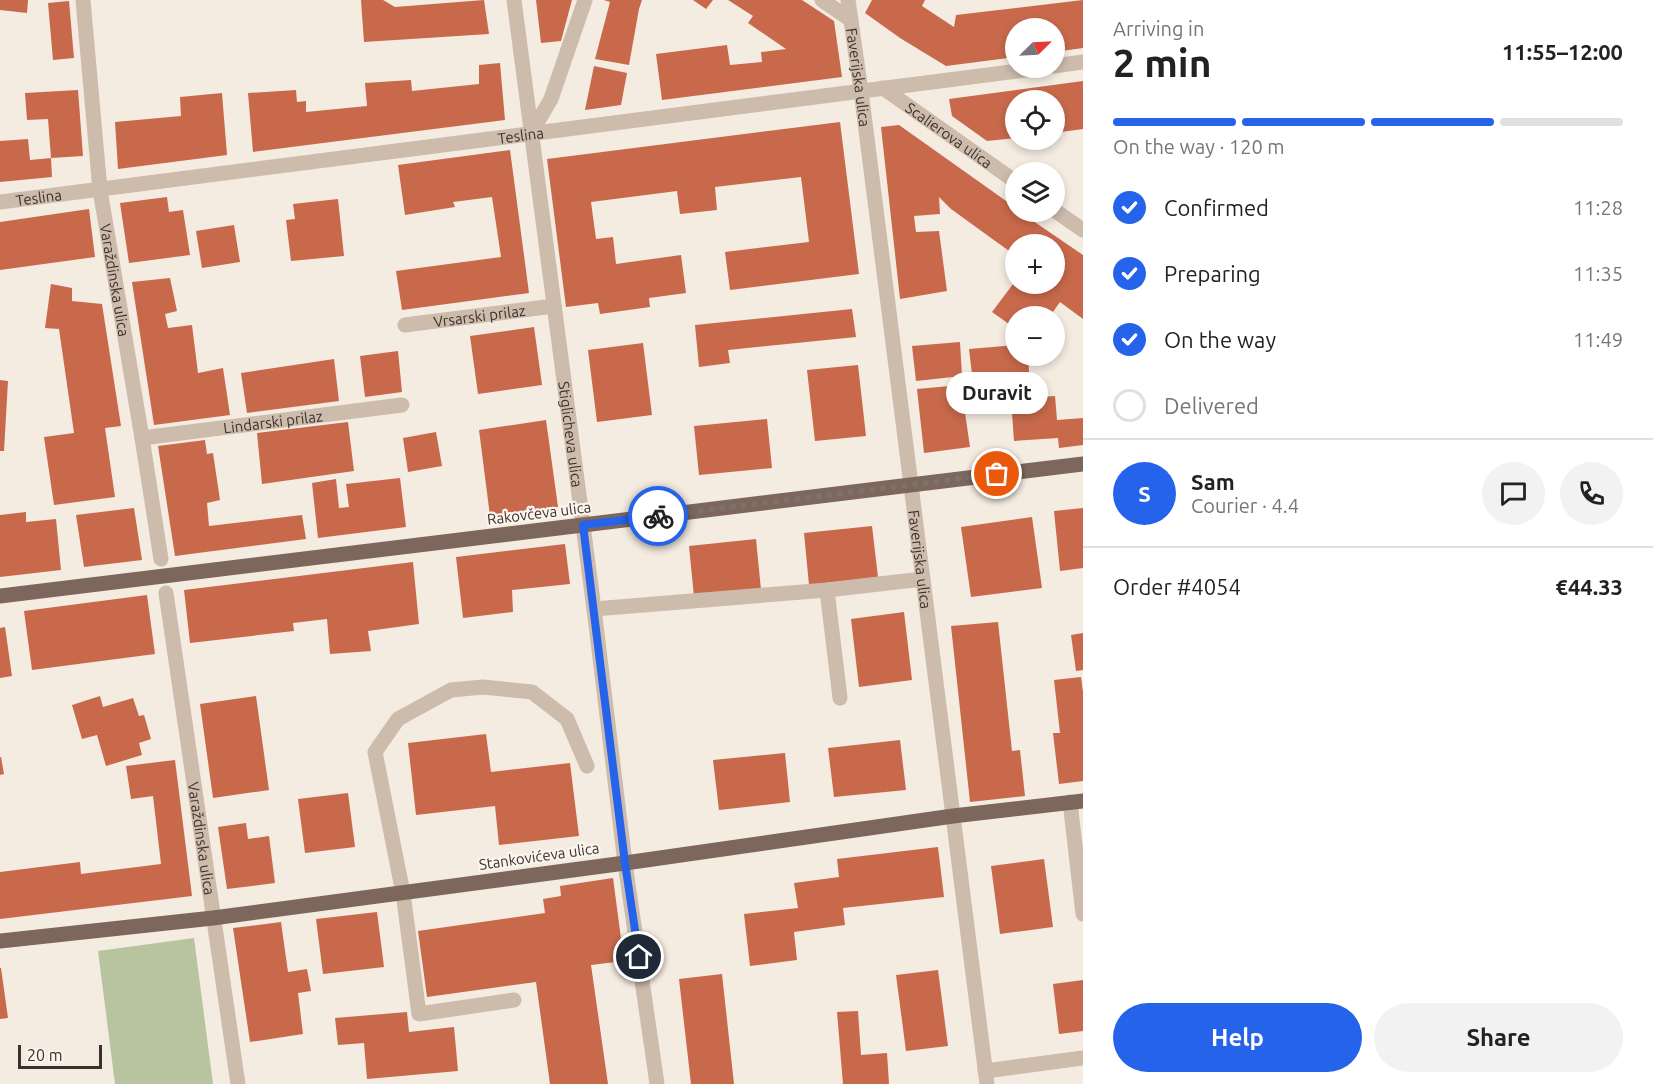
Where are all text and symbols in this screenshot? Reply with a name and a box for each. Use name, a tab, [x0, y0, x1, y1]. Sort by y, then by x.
text: Arriving in	[1113, 17, 1204, 40]
north arrow	[1005, 18, 1065, 78]
map controls	[1005, 18, 1065, 366]
street label: Faverijska ulica	[844, 27, 874, 128]
text: 11:55–12:00	[1502, 39, 1623, 64]
text: 2 min	[1113, 41, 1212, 84]
button: locate	[1005, 90, 1065, 150]
street label: Scalierova ulica	[903, 98, 996, 171]
street label: Teslina	[497, 124, 545, 146]
text: On the way · 120 m	[1113, 135, 1285, 158]
button: layers	[1005, 162, 1065, 222]
street label: Teslina	[15, 186, 63, 208]
icon: check	[1113, 191, 1146, 224]
text: Confirmed	[1164, 195, 1269, 220]
text: 11:28	[1573, 196, 1623, 219]
street label: Varaždinska ulica	[97, 222, 133, 338]
button: +	[1005, 234, 1065, 294]
icon: check	[1113, 257, 1146, 290]
text: Preparing	[1164, 261, 1261, 286]
text: 11:35	[1573, 262, 1623, 285]
street label: Vrsarski prilaz	[432, 301, 527, 330]
button: −	[1005, 306, 1065, 366]
icon: check	[1113, 323, 1146, 356]
text: On the way	[1164, 327, 1276, 352]
text: 11:49	[1573, 328, 1623, 351]
callout: Duravit	[946, 372, 1048, 414]
street label: Stiglicheva ulica	[556, 380, 586, 488]
text: Duravit	[962, 381, 1032, 404]
text: Delivered	[1164, 393, 1259, 418]
street label: Lindarski prilaz	[222, 407, 324, 436]
pin	[971, 448, 1022, 499]
icon: bag	[980, 457, 1013, 490]
button: chat	[1482, 462, 1545, 525]
button: phone	[1560, 462, 1623, 525]
text: Sam	[1191, 469, 1235, 494]
text: S	[1138, 481, 1151, 506]
courier	[628, 486, 688, 546]
text: Courier · 4.4	[1191, 494, 1299, 517]
street label: Rakovčeva ulica	[486, 498, 592, 528]
icon: bike	[642, 500, 675, 533]
street label: Faverijska ulica	[906, 509, 935, 610]
text: Order #4054	[1113, 574, 1241, 599]
text: €44.33	[1556, 574, 1623, 599]
street label: Varaždinska ulica	[185, 781, 219, 896]
street label: Stankovićeva ulica	[478, 839, 600, 873]
pin	[613, 931, 664, 982]
icon: home	[622, 940, 655, 973]
button: Help	[1113, 1003, 1362, 1072]
button: Share	[1374, 1003, 1623, 1072]
scale bar	[18, 1042, 102, 1070]
text: 20 m	[27, 1046, 63, 1064]

